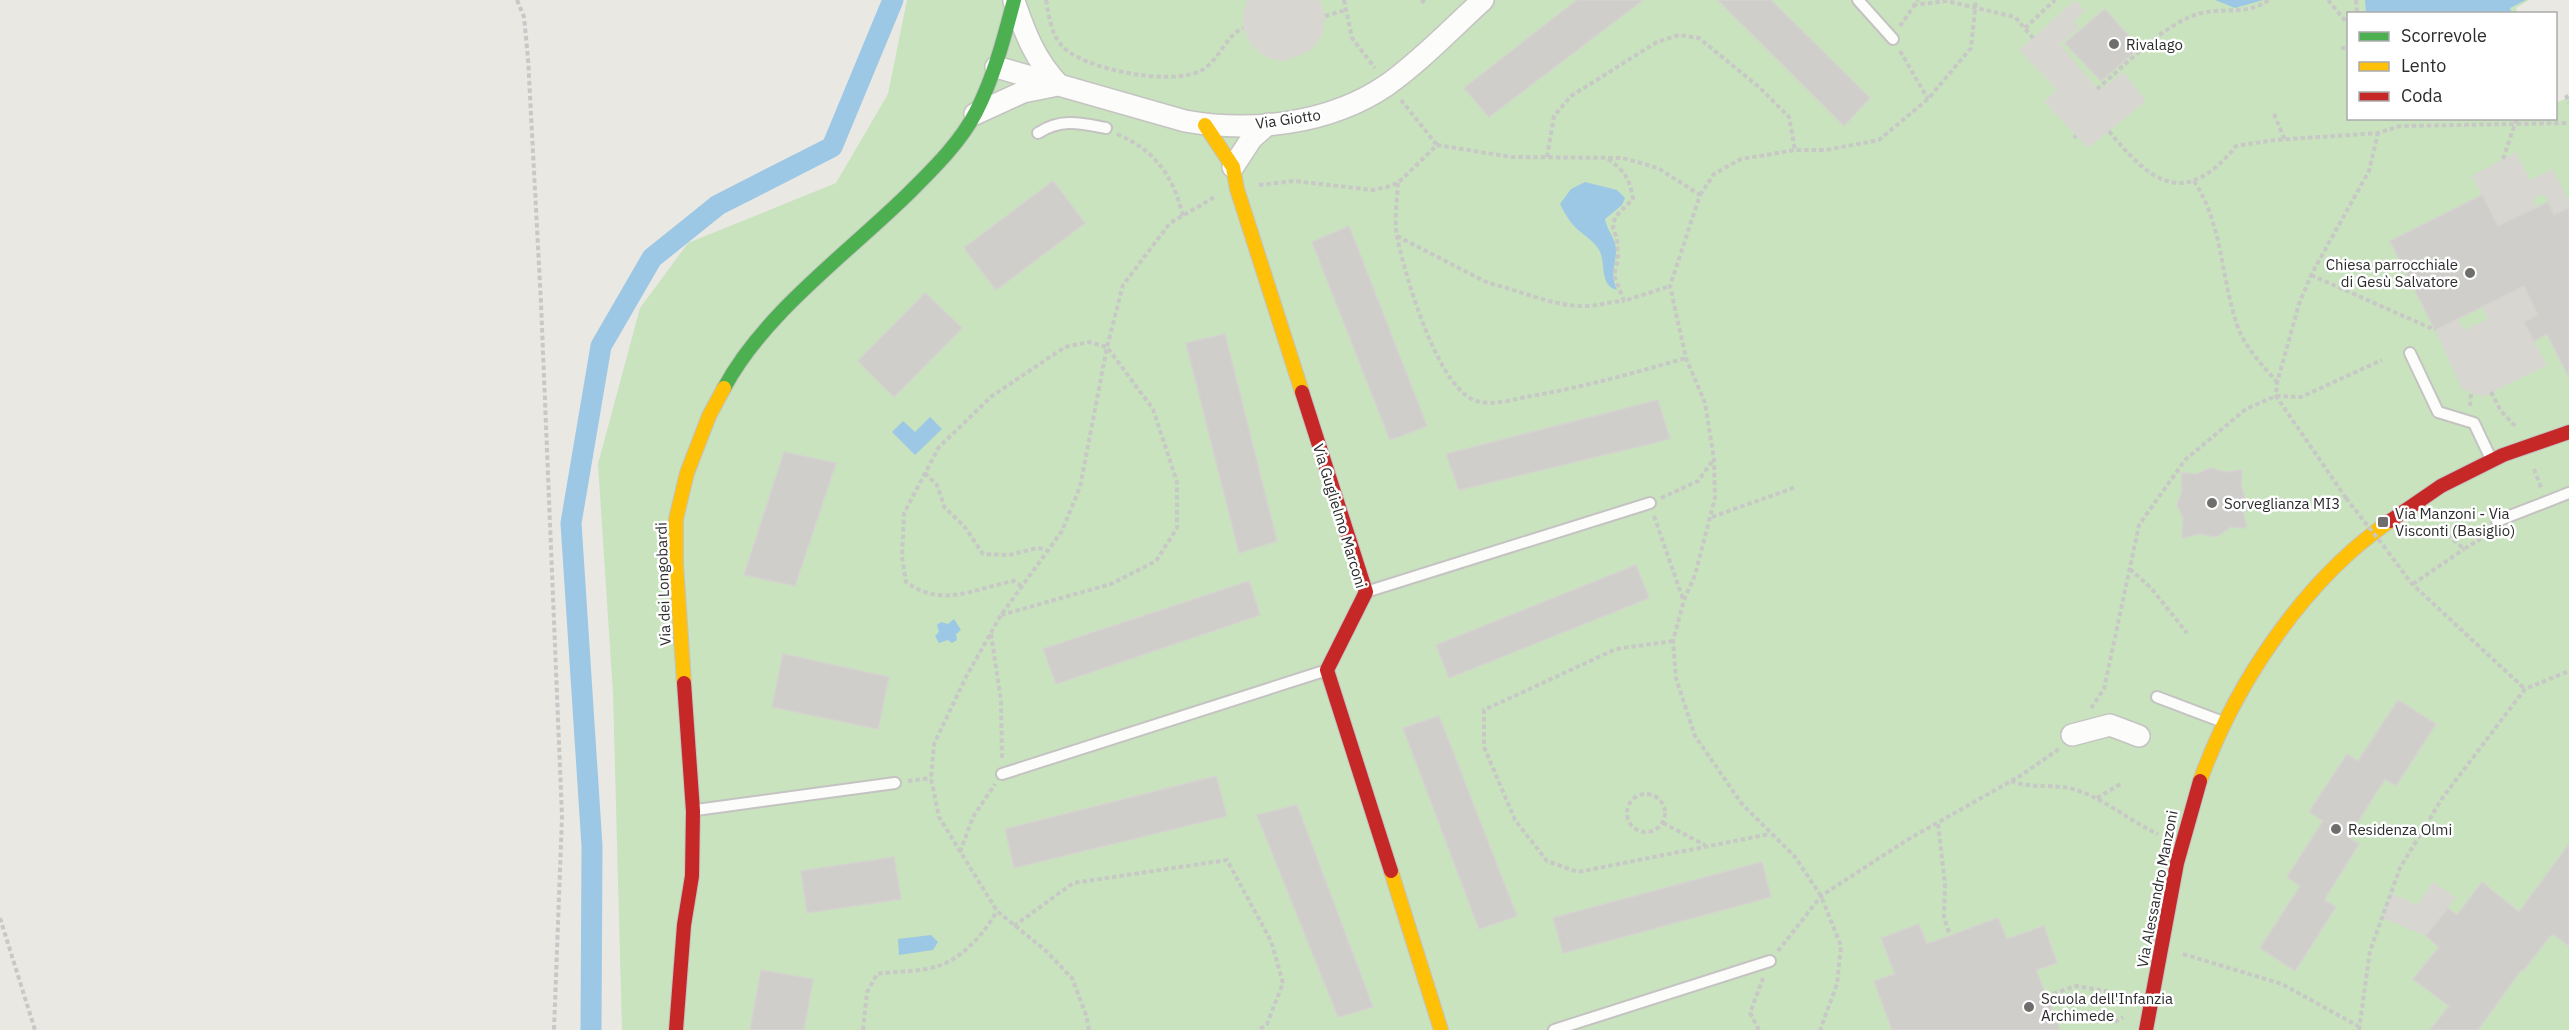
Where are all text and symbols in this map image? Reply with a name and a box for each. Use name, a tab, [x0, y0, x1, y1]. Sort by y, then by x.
legend	[2347, 12, 2557, 120]
text: Scorrevole	[2401, 24, 2487, 47]
place label: Rivalago	[2126, 35, 2183, 54]
marker: Rivalago	[2107, 37, 2121, 51]
text: Lento	[2401, 54, 2446, 77]
text: Coda	[2401, 84, 2443, 107]
street label: Via Giotto	[1254, 105, 1322, 133]
place label: Chiesa parrocchiale di Gesù Salvatore	[2326, 255, 2458, 291]
marker: Chiesa parrocchiale di Gesù Salvatore	[2463, 266, 2477, 280]
street label: Via Guglielmo Marconi	[1309, 441, 1371, 591]
place label: Sorveglianza MI3	[2224, 494, 2340, 513]
marker: Sorveglianza MI3	[2205, 496, 2219, 510]
place label: Via Manzoni - Via Visconti (Basiglio)	[2395, 504, 2515, 540]
marker: Via Manzoni - Via Visconti (Basiglio)	[2376, 515, 2390, 529]
street label: Via dei Longobardi	[651, 522, 675, 646]
street label: Via Alessandro Manzoni	[2132, 809, 2182, 969]
place label: Residenza Olmi	[2348, 820, 2452, 839]
marker: Residenza Olmi	[2329, 822, 2343, 836]
place label: Scuola dell'Infanzia Archimede	[2041, 989, 2173, 1025]
marker: Scuola dell'Infanzia Archimede	[2022, 1000, 2036, 1014]

